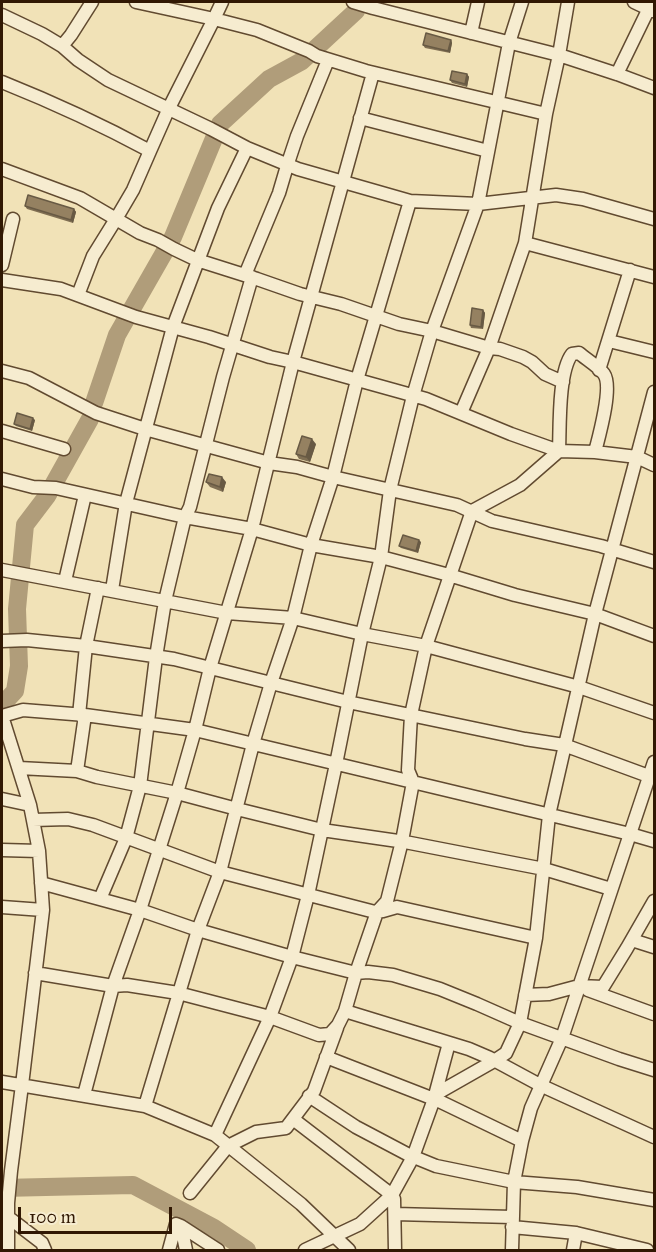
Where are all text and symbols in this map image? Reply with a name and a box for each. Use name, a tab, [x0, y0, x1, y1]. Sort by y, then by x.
scale bar	[21, 1195, 176, 1233]
text: 100 m	[29, 1206, 76, 1228]

